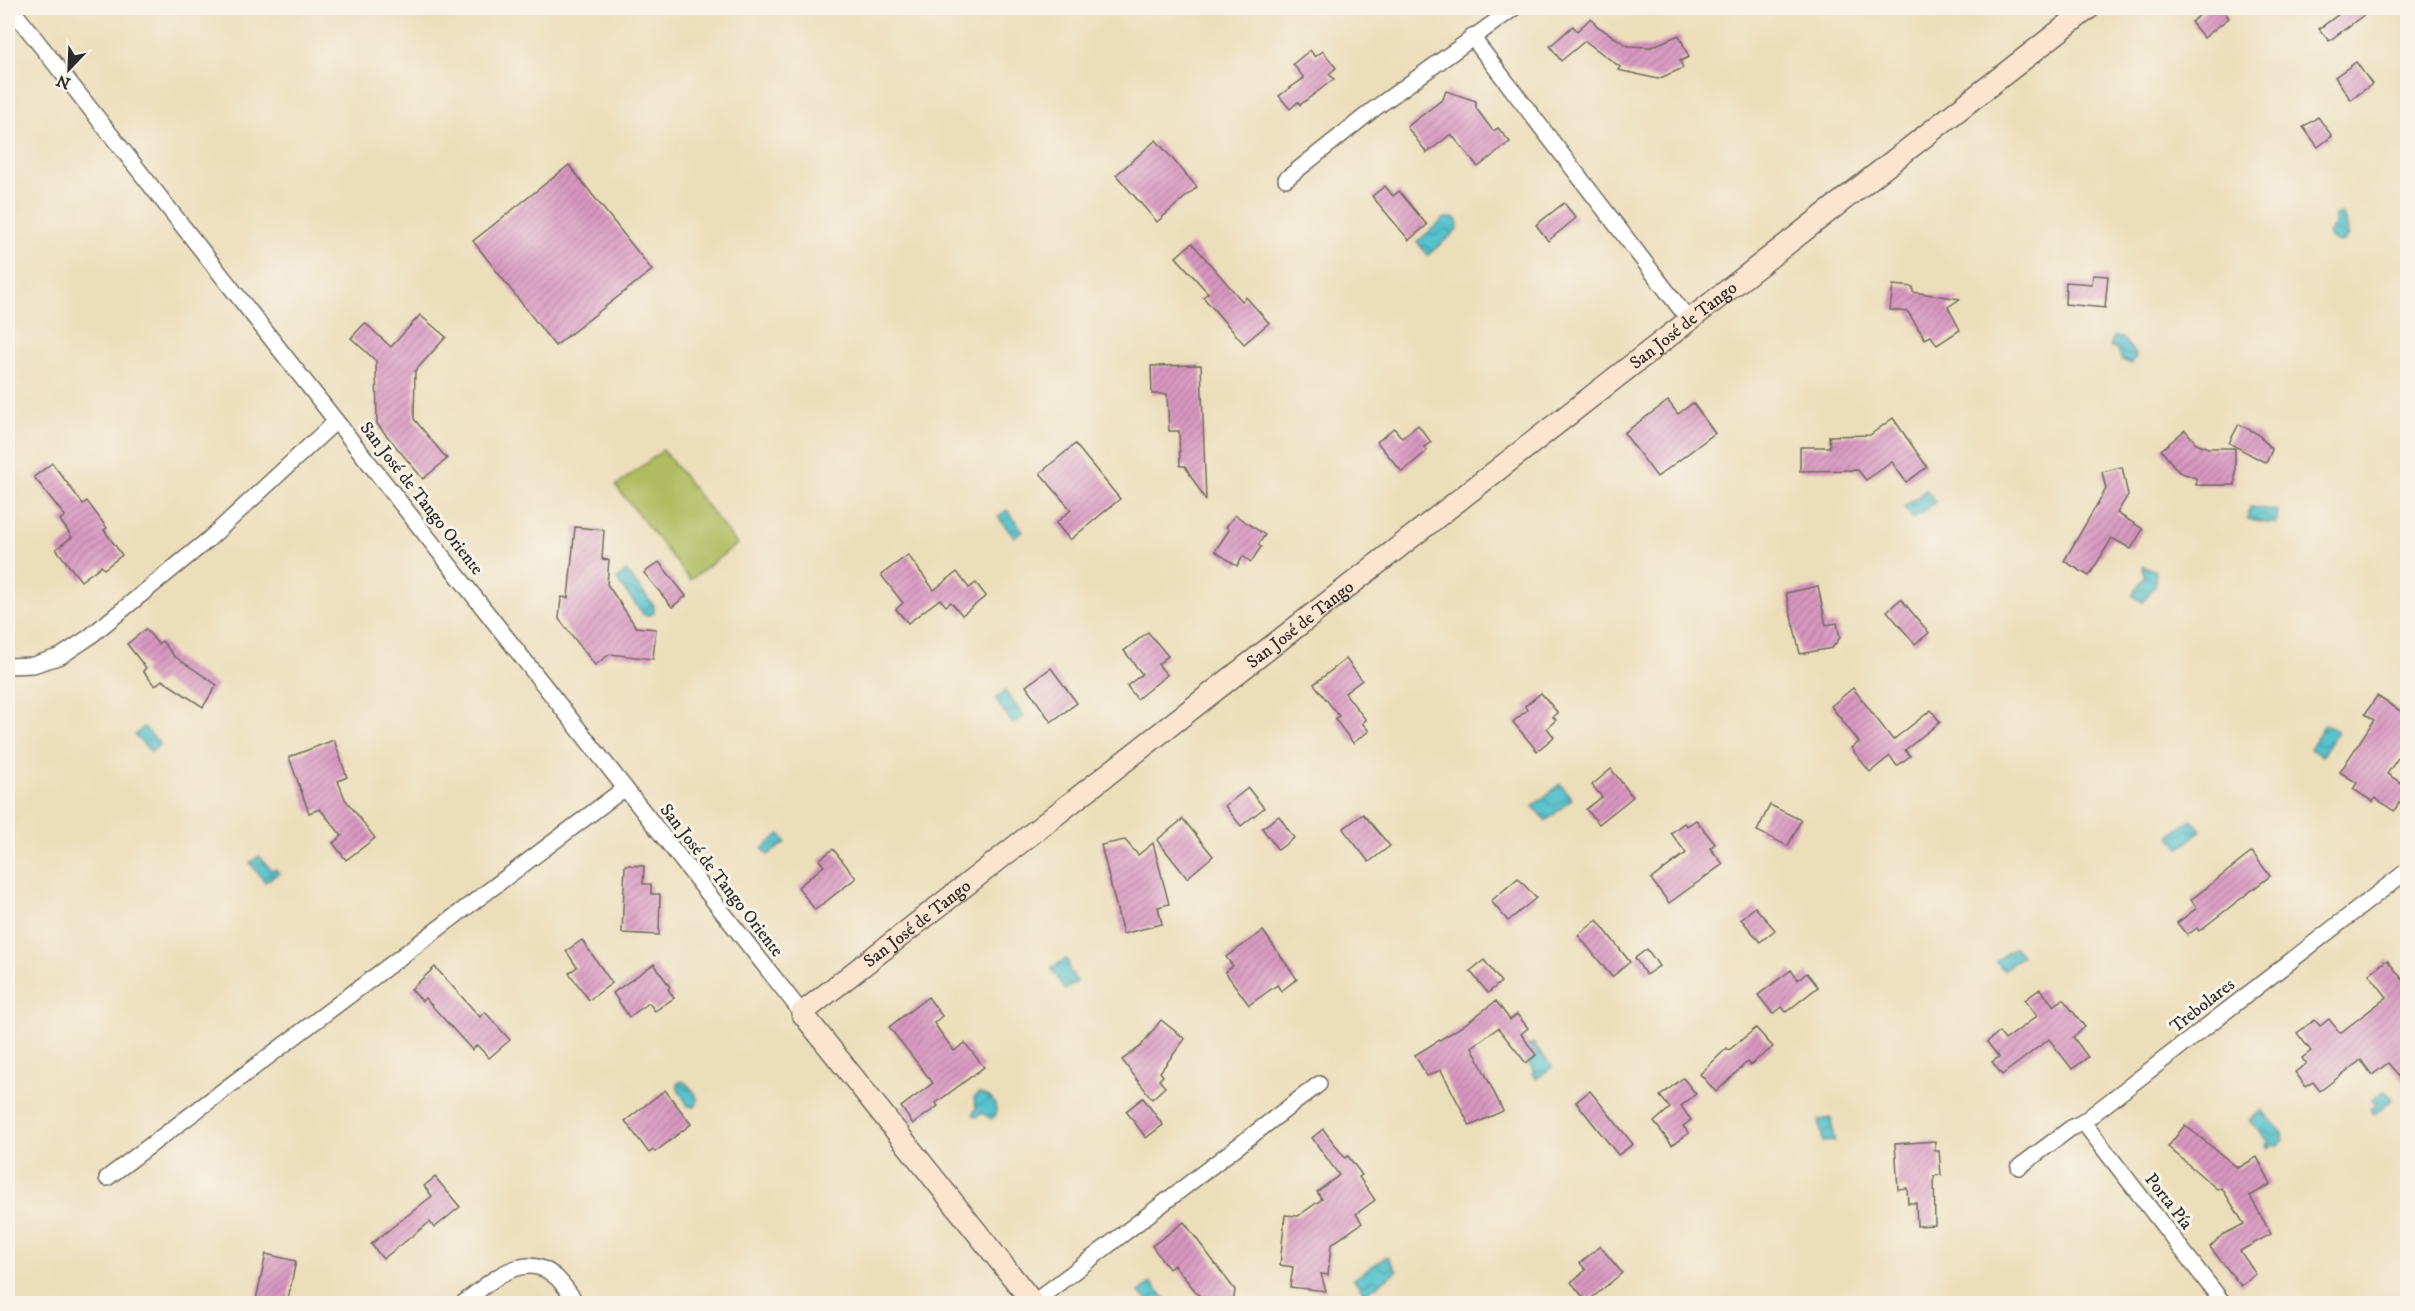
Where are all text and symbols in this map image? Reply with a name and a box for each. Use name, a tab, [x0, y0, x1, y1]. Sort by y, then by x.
north arrow	[39, 39, 99, 99]
text: N	[54, 70, 73, 94]
street label: San José de Tango	[1626, 277, 1742, 375]
street label: San José de Tango Oriente	[355, 418, 488, 579]
street label: San José de Tango	[1243, 576, 1359, 674]
street label: San José de Tango Oriente	[655, 800, 788, 961]
street label: San José de Tango	[859, 875, 976, 973]
street label: Trebolares	[2166, 974, 2239, 1038]
street label: Porta Pía	[2139, 1169, 2197, 1234]

